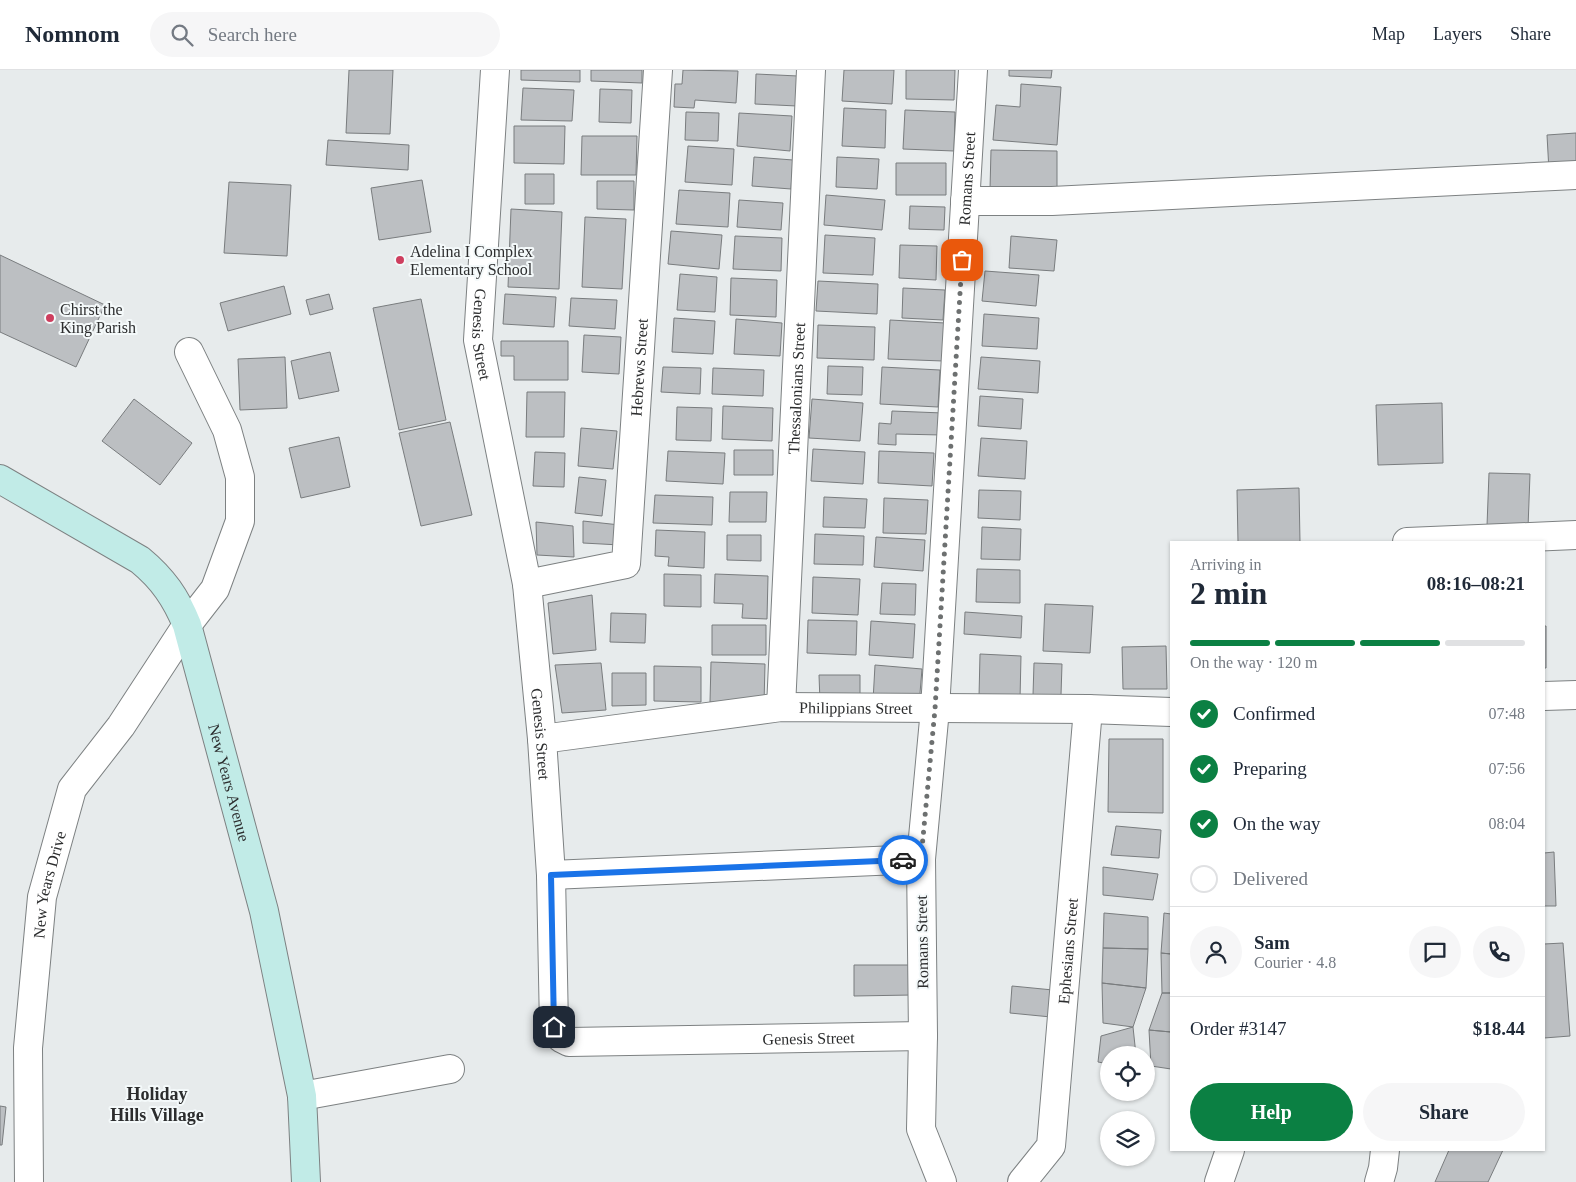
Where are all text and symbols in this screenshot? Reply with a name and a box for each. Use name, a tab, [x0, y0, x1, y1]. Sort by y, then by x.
search box	[150, 12, 500, 57]
text: Nomnom	[25, 21, 120, 47]
icon: search	[168, 21, 196, 49]
text: Search here	[208, 24, 297, 45]
text: Map	[1372, 24, 1405, 44]
text: Layers	[1433, 24, 1482, 44]
text: Share	[1510, 24, 1551, 44]
street label: Romans Street	[955, 131, 978, 226]
pin	[941, 239, 983, 281]
place label: Adelina I Complex Elementary School	[410, 243, 533, 279]
icon: bag	[948, 246, 976, 274]
marker: Adelina I Complex Elementary School	[394, 254, 406, 266]
street label: Genesis Street	[469, 288, 494, 382]
place label: Chirst the King Parish	[60, 301, 136, 337]
marker: Chirst the King Parish	[44, 312, 56, 324]
street label: Hebrews Street	[627, 317, 650, 417]
street label: Thessalonians Street	[784, 321, 808, 455]
text: Arriving in	[1190, 556, 1262, 573]
text: 08:16–08:21	[1427, 573, 1525, 594]
text: 2 min	[1190, 575, 1267, 611]
text: On the way · 120 m	[1190, 654, 1318, 671]
street label: Genesis Street	[529, 687, 553, 781]
street label: Philippians Street	[799, 699, 913, 717]
icon: check	[1190, 700, 1218, 728]
text: Confirmed	[1233, 703, 1315, 724]
text: 07:48	[1489, 705, 1525, 722]
street label: New Years Avenue	[205, 722, 253, 843]
icon: check	[1190, 755, 1218, 783]
text: Preparing	[1233, 758, 1307, 779]
text: 07:56	[1489, 760, 1525, 777]
icon: check	[1190, 810, 1218, 838]
text: On the way	[1233, 813, 1321, 834]
text: 08:04	[1489, 815, 1525, 832]
street label: New Years Drive	[30, 829, 68, 939]
courier	[878, 835, 928, 885]
icon: car	[889, 846, 917, 874]
text: Delivered	[1233, 868, 1308, 889]
street label: Romans Street	[913, 894, 931, 989]
street label: Ephesians Street	[1055, 897, 1081, 1005]
button: person	[1190, 926, 1242, 978]
button: chat	[1409, 926, 1461, 978]
button: phone	[1473, 926, 1525, 978]
text: Sam	[1254, 932, 1290, 953]
text: Courier · 4.8	[1254, 954, 1336, 971]
pin	[533, 1006, 575, 1048]
icon: home	[540, 1013, 568, 1041]
text: Order #3147	[1190, 1018, 1287, 1039]
text: $18.44	[1473, 1018, 1525, 1039]
street label: Genesis Street	[762, 1029, 855, 1047]
map controls	[1100, 1046, 1155, 1166]
button: locate	[1100, 1046, 1155, 1101]
button: Help	[1190, 1083, 1353, 1141]
button: Share	[1363, 1083, 1525, 1141]
district label: Holiday Hills Village	[110, 1084, 204, 1125]
button: layers	[1100, 1111, 1155, 1166]

